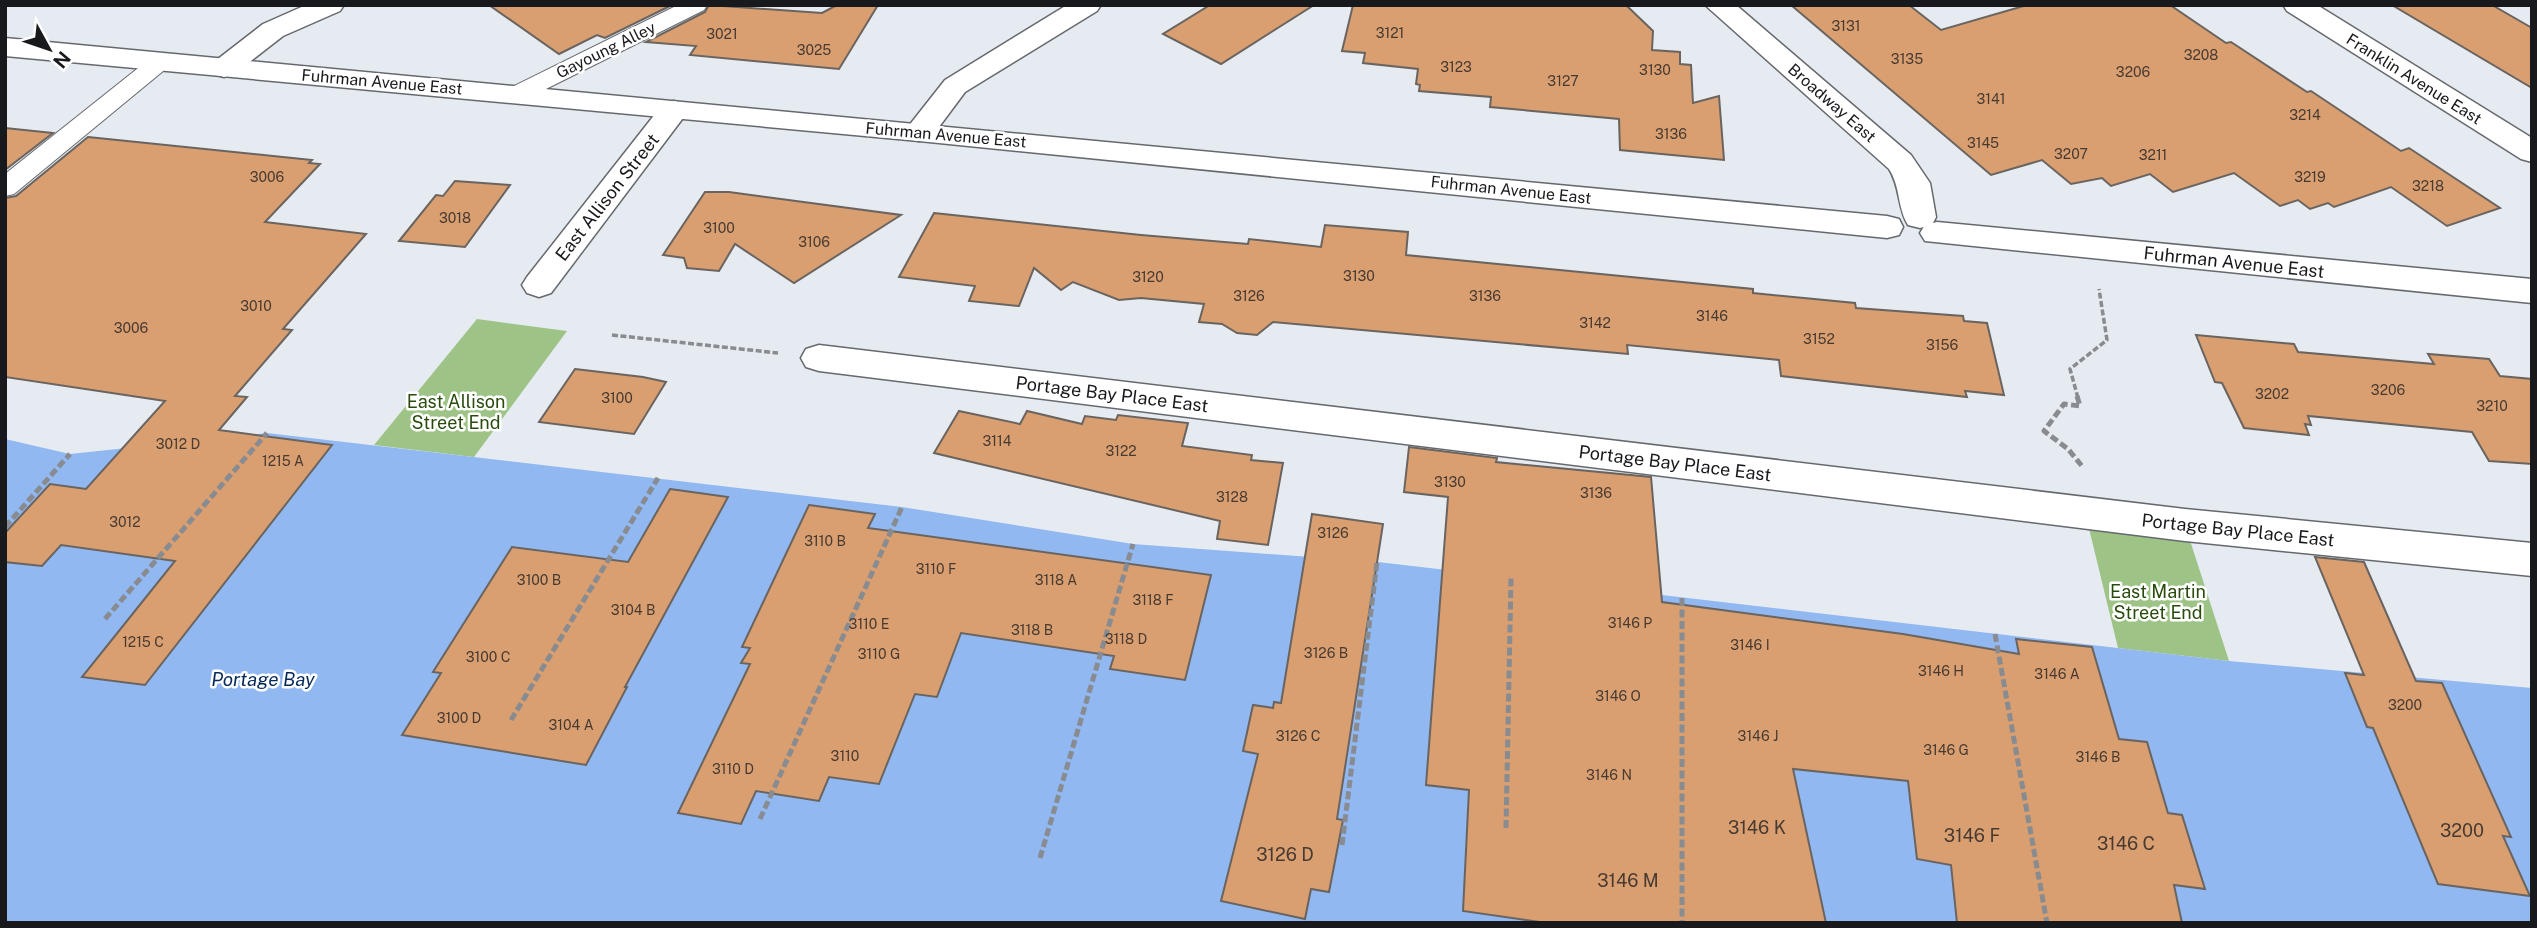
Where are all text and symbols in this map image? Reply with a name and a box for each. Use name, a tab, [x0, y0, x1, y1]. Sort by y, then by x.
north arrow	[14, 14, 84, 84]
street label: Gayoung Alley	[553, 18, 659, 82]
house number: 3131	[1831, 18, 1861, 34]
house number: 3121	[1376, 25, 1404, 41]
house number: 3021	[706, 26, 738, 42]
street label: Franklin Avenue East	[2343, 30, 2485, 128]
house number: 3025	[797, 42, 831, 58]
text: N	[49, 47, 75, 73]
house number: 3208	[2184, 47, 2218, 63]
house number: 3135	[1891, 51, 1923, 67]
house number: 3123	[1440, 59, 1472, 75]
street label: Broadway East	[1784, 60, 1880, 146]
house number: 3130	[1639, 62, 1671, 78]
house number: 3206	[2116, 64, 2150, 80]
street label: Fuhrman Avenue East	[301, 65, 463, 99]
house number: 3127	[1547, 73, 1579, 89]
house number: 3141	[1976, 91, 2006, 107]
house number: 3214	[2289, 107, 2321, 123]
street label: Fuhrman Avenue East	[865, 118, 1027, 152]
house number: 3136	[1655, 126, 1687, 142]
street label: East Allison Street	[551, 129, 663, 265]
house number: 3145	[1967, 135, 1999, 151]
house number: 3207	[2054, 146, 2088, 162]
house number: 3211	[2139, 147, 2167, 163]
house number: 3006	[250, 169, 284, 185]
house number: 3219	[2294, 169, 2326, 185]
street label: Fuhrman Avenue East	[1430, 172, 1592, 208]
house number: 3218	[2412, 178, 2444, 194]
house number: 3018	[439, 210, 471, 226]
house number: 3100	[703, 220, 735, 236]
house number: 3106	[798, 234, 830, 250]
street label: Fuhrman Avenue East	[2143, 242, 2325, 282]
house number: 3130	[1343, 268, 1375, 284]
house number: 3120	[1132, 269, 1164, 285]
house number: 3126	[1233, 288, 1265, 304]
house number: 3136	[1469, 288, 1501, 304]
house number: 3010	[240, 298, 272, 314]
house number: 3146	[1696, 308, 1728, 324]
house number: 3142	[1579, 315, 1611, 331]
house number: 3006	[114, 320, 148, 336]
house number: 3152	[1803, 331, 1835, 347]
house number: 3156	[1926, 337, 1958, 353]
street label: Portage Bay Place East	[1014, 372, 1210, 416]
house number: 3206	[2371, 382, 2405, 398]
house number: 3202	[2255, 386, 2289, 402]
house number: 3100	[601, 390, 633, 406]
park label: East Allison Street End	[407, 391, 505, 433]
house number: 3210	[2476, 398, 2508, 414]
house number: 3114	[982, 433, 1012, 449]
house number: 3012 D	[156, 436, 200, 452]
street label: Portage Bay Place East	[1577, 441, 1773, 485]
house number: 3122	[1105, 443, 1137, 459]
house number: 1215 A	[262, 453, 304, 469]
house number: 3130	[1434, 474, 1466, 490]
house number: 3136	[1580, 485, 1612, 501]
house number: 3128	[1216, 489, 1248, 505]
street label: Portage Bay Place East	[2140, 509, 2336, 551]
house number: 3012	[109, 514, 141, 530]
house number: 3126	[1317, 525, 1349, 541]
house number: 3110 B	[804, 533, 846, 549]
house number: 3110 F	[916, 561, 956, 577]
house number: 3100 B	[517, 572, 561, 588]
house number: 3118 A	[1035, 572, 1077, 588]
park label: East Martin Street End	[2110, 581, 2206, 623]
house number: 3118 F	[1133, 592, 1174, 608]
house number: 3104 B	[611, 602, 655, 618]
house number: 3146 P	[1608, 615, 1652, 631]
house number: 3110 E	[849, 616, 889, 632]
house number: 3118 B	[1011, 622, 1053, 638]
house number: 3118 D	[1105, 631, 1147, 647]
house number: 1215 C	[122, 634, 164, 650]
house number: 3146 I	[1730, 637, 1770, 653]
house number: 3126 B	[1304, 645, 1348, 661]
house number: 3110 G	[858, 646, 900, 662]
house number: 3100 C	[466, 649, 510, 665]
house number: 3146 H	[1918, 663, 1964, 679]
house number: 3146 A	[2034, 666, 2080, 682]
water label: Portage Bay	[211, 668, 315, 690]
house number: 3146 O	[1595, 688, 1641, 704]
house number: 3200	[2388, 697, 2422, 713]
house number: 3100 D	[437, 710, 481, 726]
house number: 3104 A	[548, 717, 594, 733]
house number: 3126 C	[1276, 728, 1320, 744]
house number: 3146 J	[1738, 728, 1778, 744]
house number: 3146 G	[1923, 742, 1969, 758]
house number: 3110	[831, 748, 859, 764]
house number: 3146 B	[2076, 749, 2120, 765]
house number: 3110 D	[712, 761, 754, 777]
house number: 3146 N	[1586, 767, 1632, 783]
house number: 3146 K	[1728, 817, 1786, 838]
house number: 3200	[2440, 820, 2484, 841]
house number: 3146 F	[1944, 825, 2000, 846]
house number: 3146 C	[2097, 833, 2155, 854]
house number: 3126 D	[1256, 844, 1314, 865]
house number: 3146 M	[1597, 870, 1659, 891]

